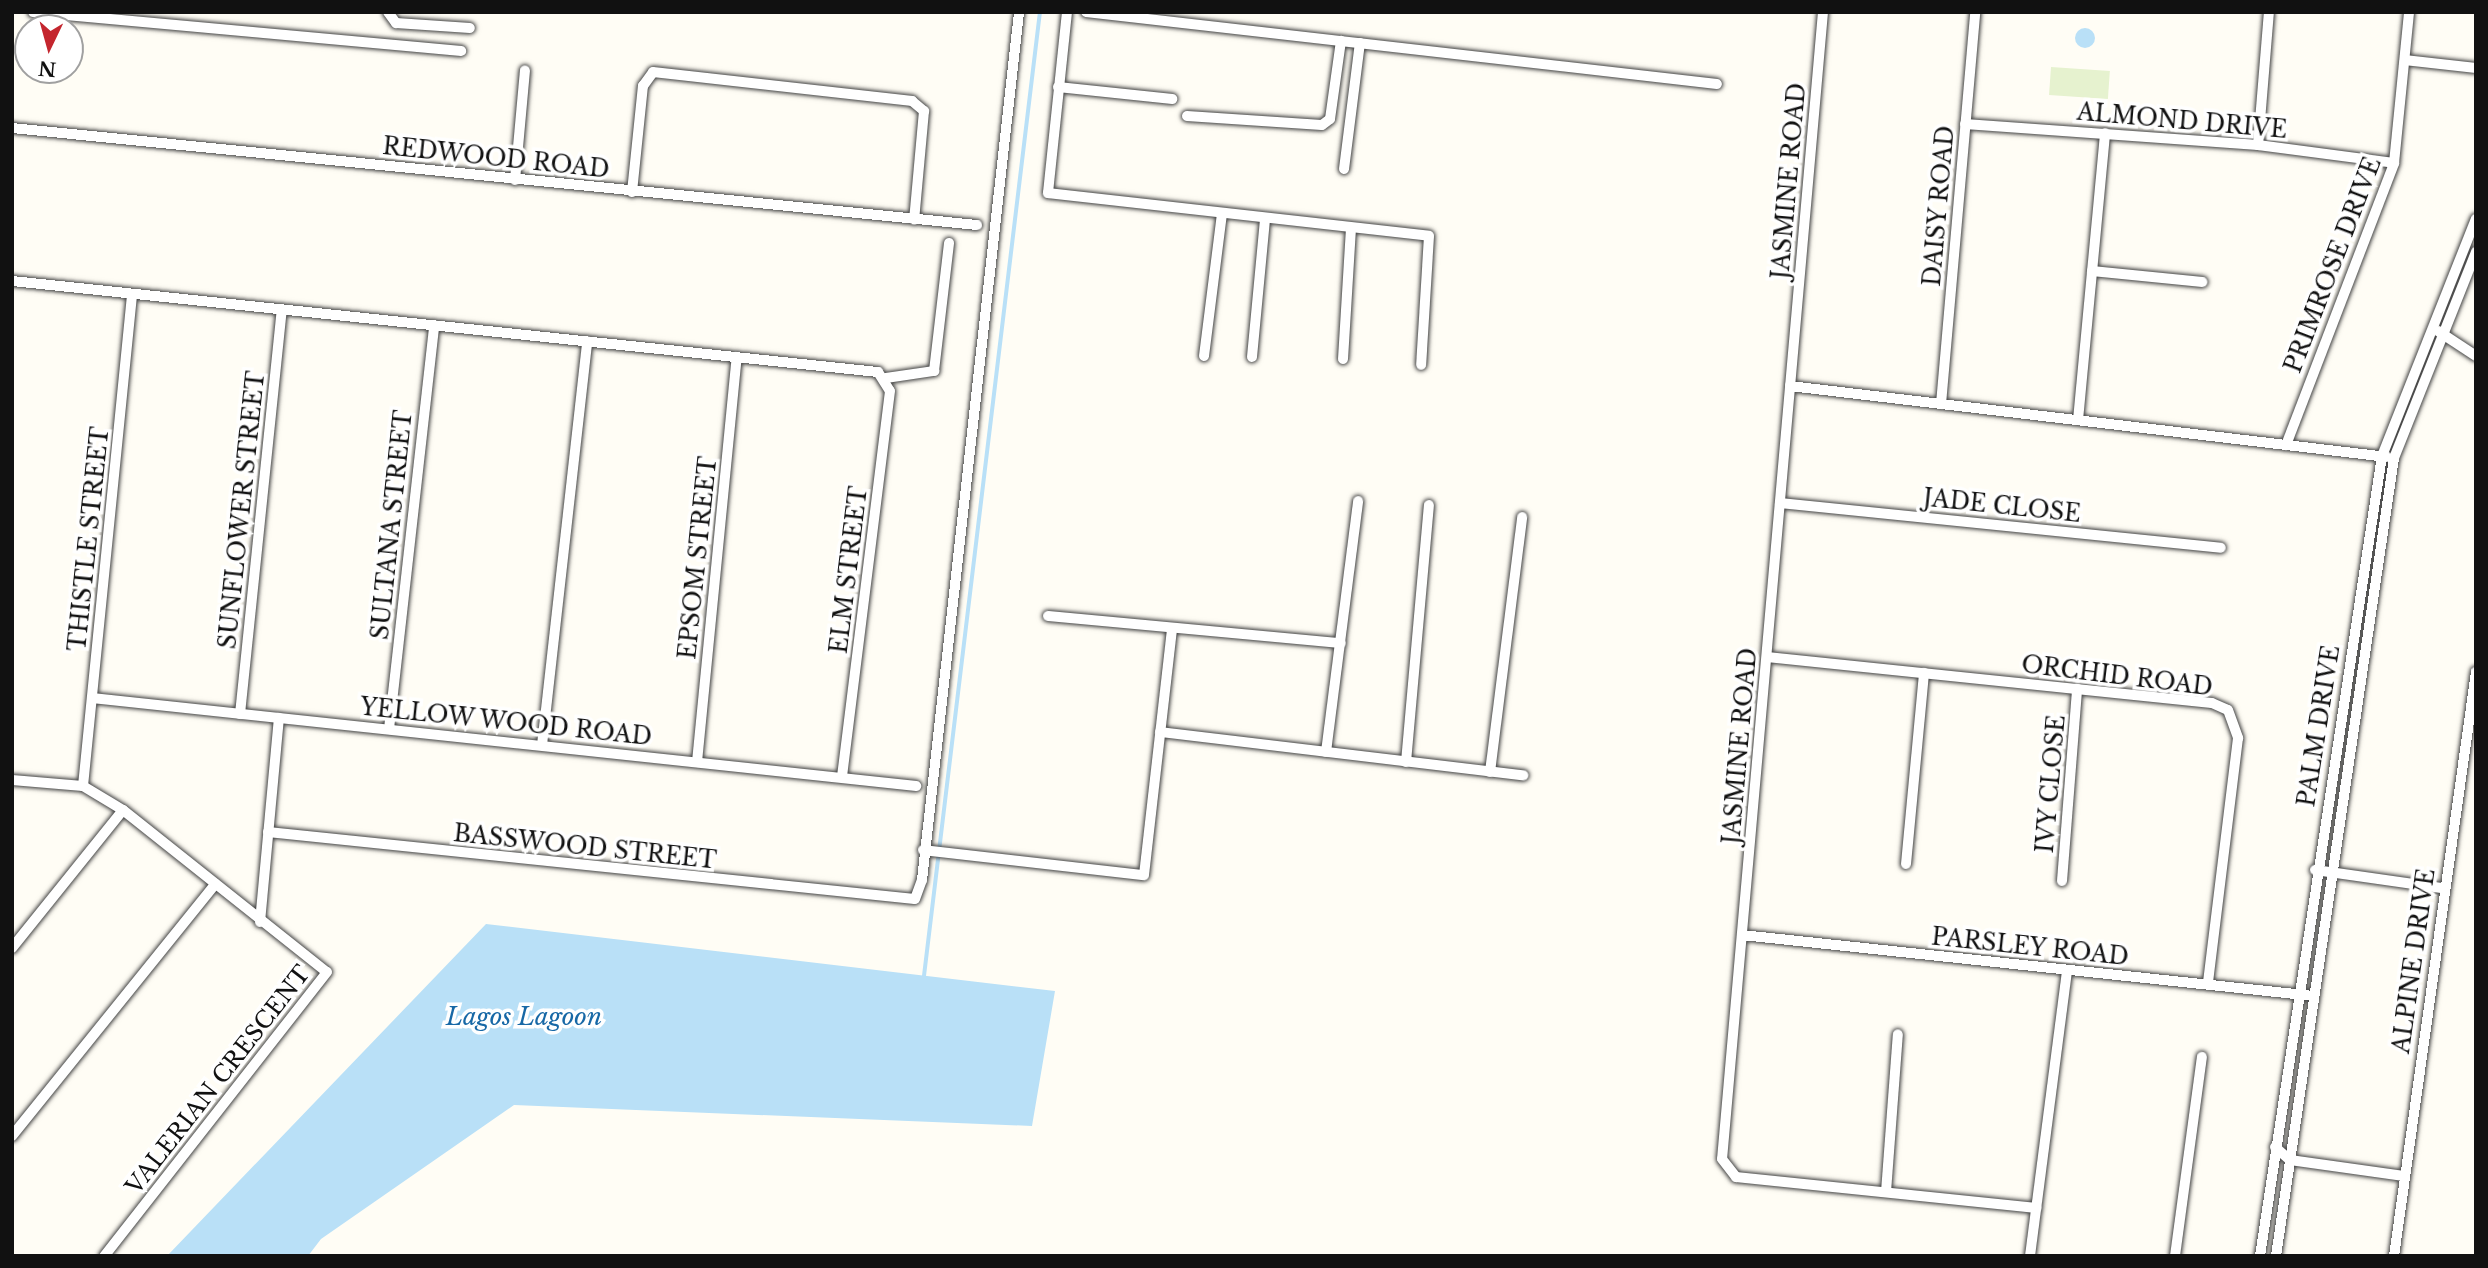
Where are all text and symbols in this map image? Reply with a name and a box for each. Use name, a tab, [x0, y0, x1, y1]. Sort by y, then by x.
north arrow	[14, 14, 84, 84]
text: N	[37, 56, 57, 81]
street label: JASMINE ROAD	[1767, 82, 1811, 280]
street label: ALMOND DRIVE	[2076, 98, 2288, 144]
street label: DAISY ROAD	[1918, 124, 1960, 288]
street label: REDWOOD ROAD	[381, 132, 611, 184]
street label: PRIMROSE DRIVE	[2279, 153, 2387, 377]
street label: SUNFLOWER STREET	[214, 369, 270, 651]
street label: SULTANA STREET	[366, 409, 418, 641]
street label: THISTLE STREET	[63, 425, 115, 653]
street label: EPSOM STREET	[674, 455, 722, 661]
street label: JADE CLOSE	[1922, 484, 2082, 528]
street label: ELM STREET	[825, 485, 873, 655]
street label: PALM DRIVE	[2293, 643, 2345, 809]
street label: JASMINE ROAD	[1718, 647, 1762, 845]
street label: ORCHID ROAD	[2020, 651, 2214, 701]
street label: YELLOW WOOD ROAD	[358, 693, 654, 751]
street label: IVY CLOSE	[2031, 713, 2071, 855]
street label: BASSWOOD STREET	[452, 819, 718, 875]
street label: ALPINE DRIVE	[2387, 867, 2441, 1055]
street label: PARSLEY ROAD	[1930, 923, 2130, 971]
street label: VALERIAN CRESCENT	[120, 960, 316, 1200]
water label: Lagos Lagoon	[446, 1003, 602, 1031]

